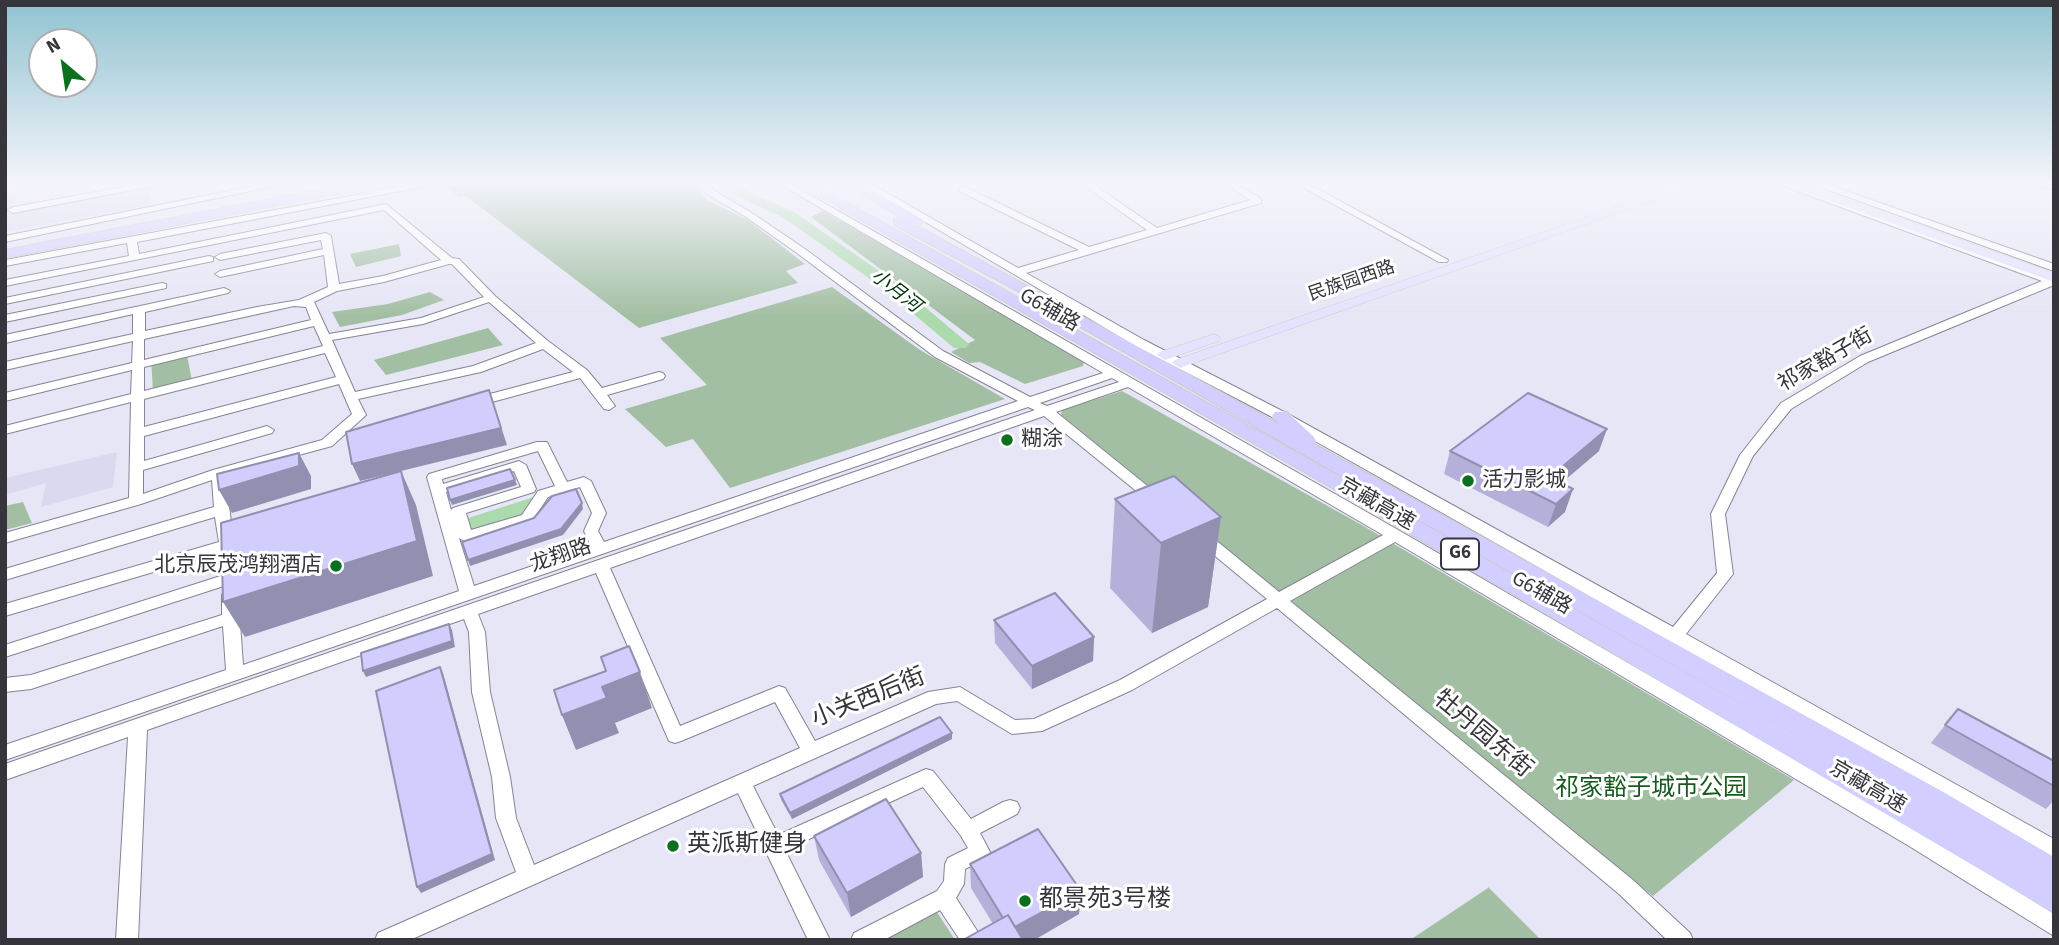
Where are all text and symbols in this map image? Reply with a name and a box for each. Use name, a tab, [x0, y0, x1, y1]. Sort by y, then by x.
north arrow	[28, 28, 98, 98]
text: N	[41, 31, 66, 61]
street label: 民族园西路	[1306, 257, 1398, 307]
water label: 小月河	[866, 265, 924, 319]
street label: G6辅路	[1014, 284, 1084, 338]
street label: 祁家豁子街	[1774, 324, 1878, 398]
place label: 糊涂	[1021, 427, 1063, 453]
marker: 糊涂	[999, 432, 1015, 448]
place label: 活力影城	[1482, 468, 1566, 494]
street label: 京藏高速	[1333, 473, 1419, 537]
marker: 活力影城	[1460, 473, 1476, 489]
street label: 龙翔路	[527, 535, 595, 579]
road number: G6	[1441, 538, 1479, 569]
place label: 北京辰茂鸿翔酒店	[154, 553, 322, 579]
marker: 北京辰茂鸿翔酒店	[328, 558, 344, 574]
street label: G6辅路	[1506, 567, 1576, 621]
street label: 小关西后街	[808, 663, 930, 735]
street label: 牡丹园东街	[1427, 685, 1537, 785]
street label: 京藏高速	[1824, 756, 1910, 820]
park label: 祁家豁子城市公园	[1555, 776, 1747, 804]
place label: 英派斯健身	[687, 832, 807, 860]
marker: 英派斯健身	[665, 838, 681, 854]
place label: 都景苑3号楼	[1039, 887, 1171, 915]
marker: 都景苑3号楼	[1017, 893, 1033, 909]

